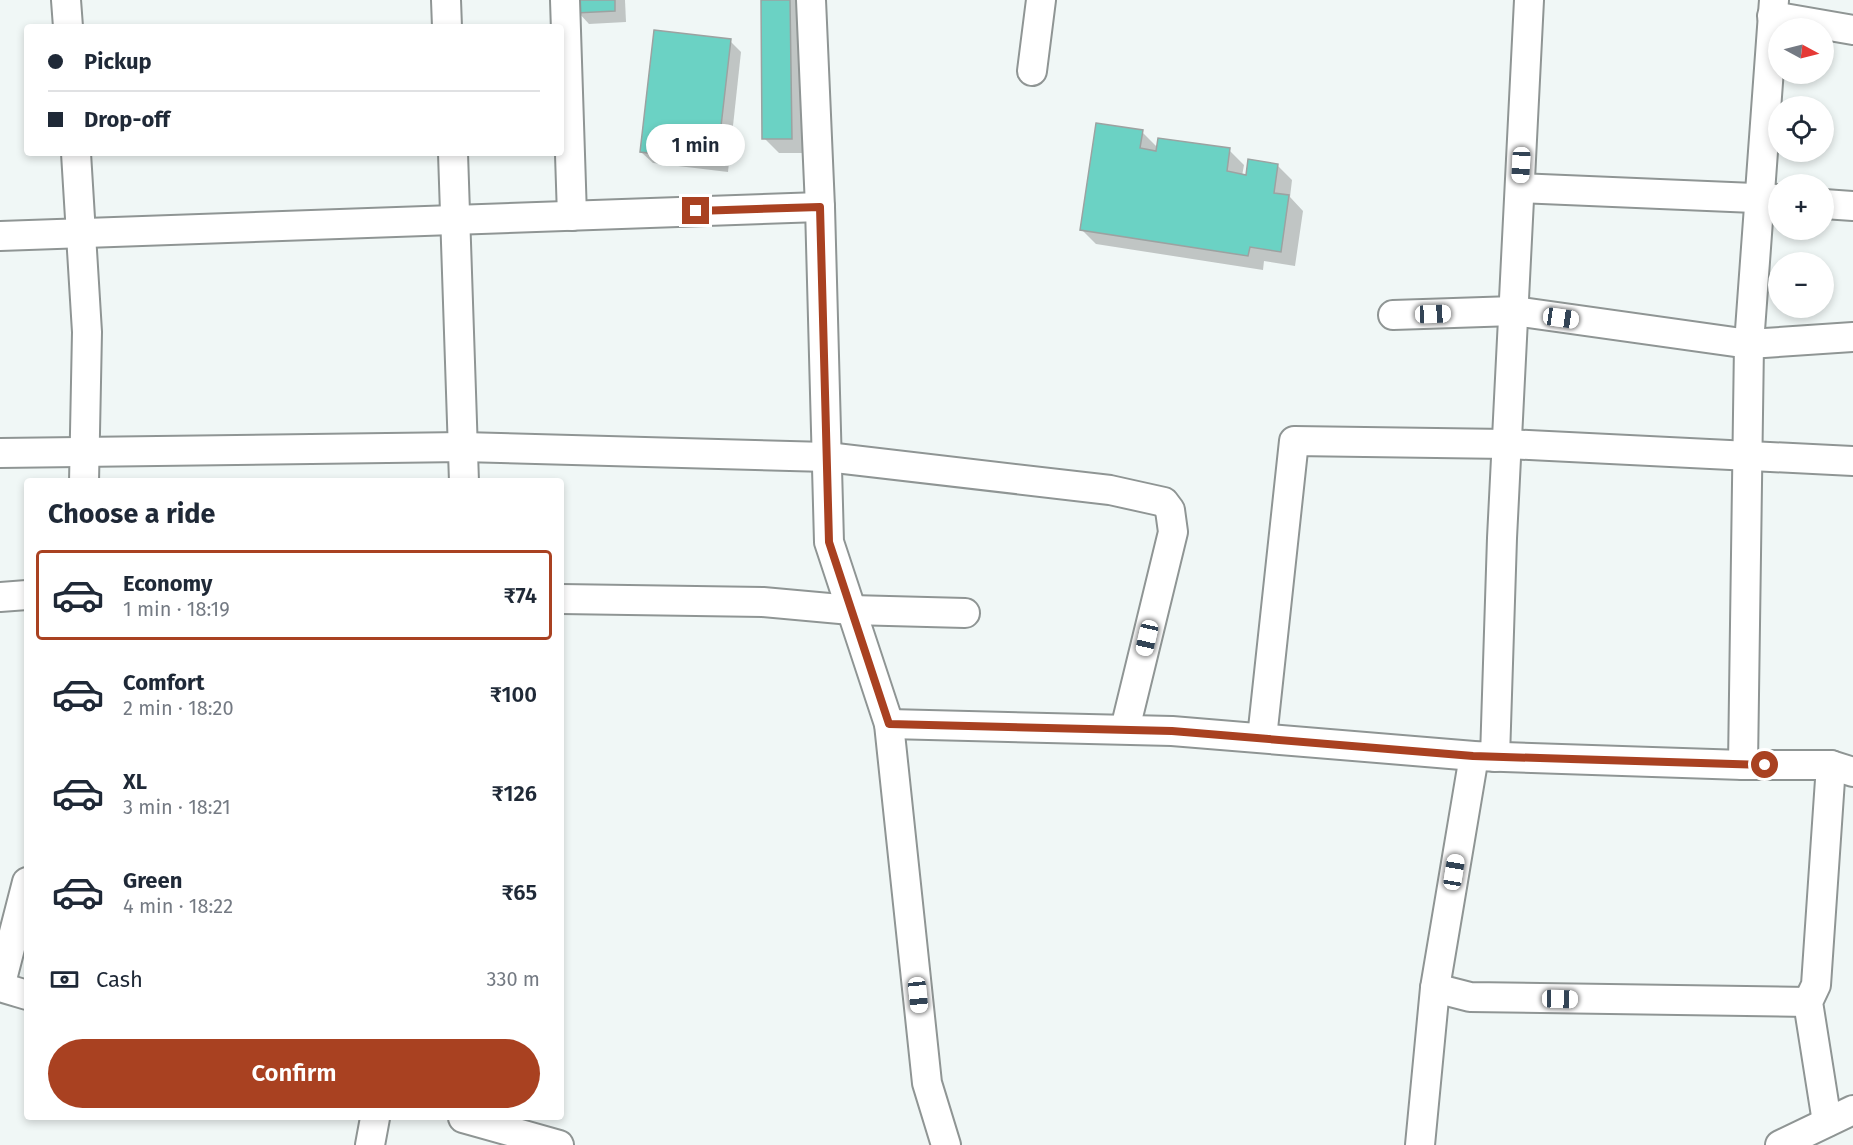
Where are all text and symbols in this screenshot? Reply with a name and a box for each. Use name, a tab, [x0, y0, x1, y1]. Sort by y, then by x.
north arrow	[1768, 18, 1834, 84]
map controls	[1768, 18, 1834, 318]
text: Pickup	[84, 48, 152, 75]
button: locate	[1768, 96, 1834, 162]
text: Drop-off	[84, 106, 170, 133]
callout: 1 min	[646, 124, 746, 166]
text: 1 min	[671, 133, 720, 157]
car	[1511, 147, 1531, 183]
button: +	[1768, 174, 1834, 240]
route end	[682, 197, 709, 224]
button: −	[1768, 252, 1834, 318]
car	[1415, 304, 1451, 324]
car	[1542, 307, 1580, 329]
text: Choose a ride	[48, 498, 215, 530]
icon: car	[51, 568, 105, 622]
text: Economy	[123, 570, 212, 597]
text: ₹74	[504, 582, 537, 609]
text: 1 min · 18:19	[123, 597, 230, 621]
car	[1134, 618, 1160, 658]
icon: car	[51, 667, 105, 721]
text: Comfort	[123, 669, 204, 696]
text: ₹100	[490, 681, 537, 708]
text: 2 min · 18:20	[123, 696, 234, 720]
route start	[1751, 751, 1778, 778]
icon: car	[51, 766, 105, 820]
text: XL	[123, 768, 147, 795]
text: ₹126	[492, 780, 537, 807]
text: 3 min · 18:21	[123, 795, 231, 819]
car	[1442, 853, 1466, 891]
icon: car	[51, 865, 105, 919]
text: Green	[123, 867, 182, 894]
text: ₹65	[501, 879, 537, 906]
text: 4 min · 18:22	[123, 894, 233, 918]
icon: cash	[48, 963, 81, 996]
text: Cash	[96, 966, 143, 993]
text: 330 m	[486, 967, 540, 991]
car	[907, 976, 929, 1014]
car	[1542, 990, 1578, 1008]
button: Confirm	[48, 1039, 540, 1108]

